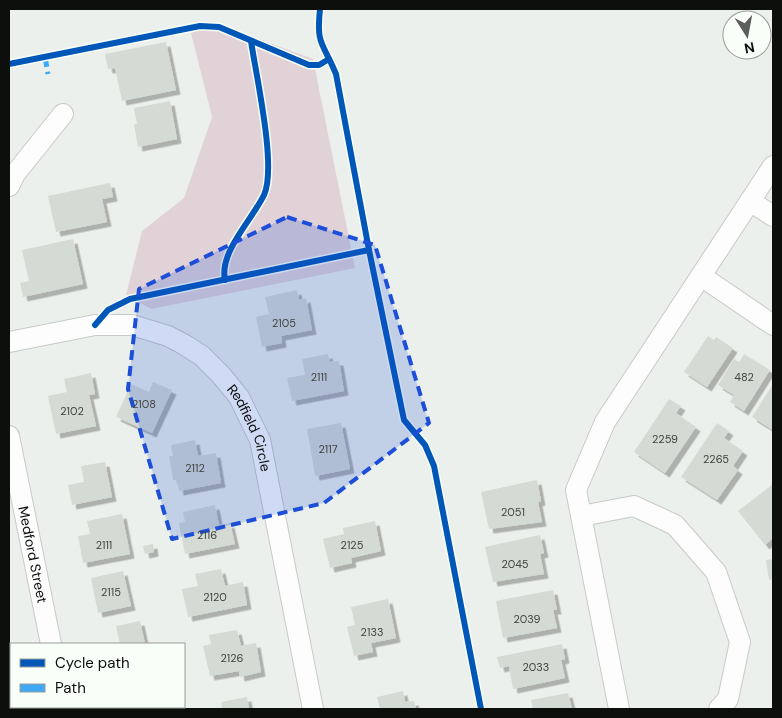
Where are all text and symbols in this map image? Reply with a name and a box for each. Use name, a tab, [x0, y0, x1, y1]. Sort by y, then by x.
north arrow	[722, 10, 772, 60]
text: N	[743, 38, 756, 58]
house number: 2105	[272, 316, 296, 330]
house number: 2111	[311, 370, 327, 384]
house number: 482	[734, 370, 754, 384]
street label: Redfield Circle	[223, 381, 275, 473]
house number: 2108	[132, 397, 156, 411]
house number: 2102	[60, 404, 84, 418]
house number: 2259	[652, 432, 678, 446]
house number: 2117	[318, 442, 338, 456]
house number: 2265	[703, 452, 729, 466]
house number: 2112	[185, 461, 205, 475]
street label: Medford Street	[14, 505, 52, 605]
house number: 2051	[501, 505, 525, 519]
house number: 2116	[197, 528, 217, 542]
house number: 2111	[96, 538, 112, 552]
house number: 2125	[341, 538, 364, 552]
house number: 2045	[501, 557, 529, 571]
house number: 2115	[101, 585, 121, 599]
house number: 2120	[203, 590, 227, 604]
house number: 2039	[514, 612, 541, 626]
house number: 2133	[361, 625, 383, 639]
legend	[10, 643, 185, 708]
house number: 2126	[220, 651, 244, 665]
text: Cycle path	[55, 653, 130, 673]
house number: 2033	[523, 660, 549, 674]
text: Path	[55, 678, 86, 698]

